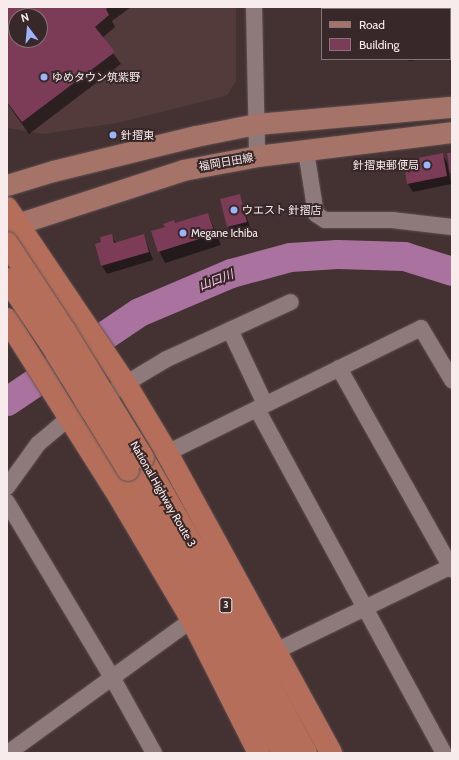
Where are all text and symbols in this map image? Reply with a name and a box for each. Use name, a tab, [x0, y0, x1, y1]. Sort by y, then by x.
north arrow	[8, 8, 48, 48]
legend	[321, 8, 451, 60]
text: N	[19, 10, 31, 25]
text: Road	[359, 17, 385, 32]
text: Building	[359, 37, 400, 52]
place label: ゆめタウン筑紫野	[52, 70, 140, 84]
marker: ゆめタウン筑紫野	[39, 72, 49, 82]
place label: 針摺東	[121, 128, 154, 142]
marker: 針摺東	[108, 130, 118, 140]
street label: 福岡日田線	[198, 151, 254, 173]
place label: 針摺東郵便局	[353, 158, 419, 172]
marker: 針摺東郵便局	[422, 160, 432, 170]
place label: ウエスト 針摺店	[242, 203, 321, 217]
marker: ウエスト 針摺店	[229, 205, 239, 215]
place label: Megane Ichiba	[191, 226, 258, 240]
marker: Megane Ichiba	[178, 228, 188, 238]
water label: 山口川	[197, 267, 235, 293]
street label: National Highway Route 3	[127, 439, 199, 549]
road number: 3	[219, 597, 233, 613]

